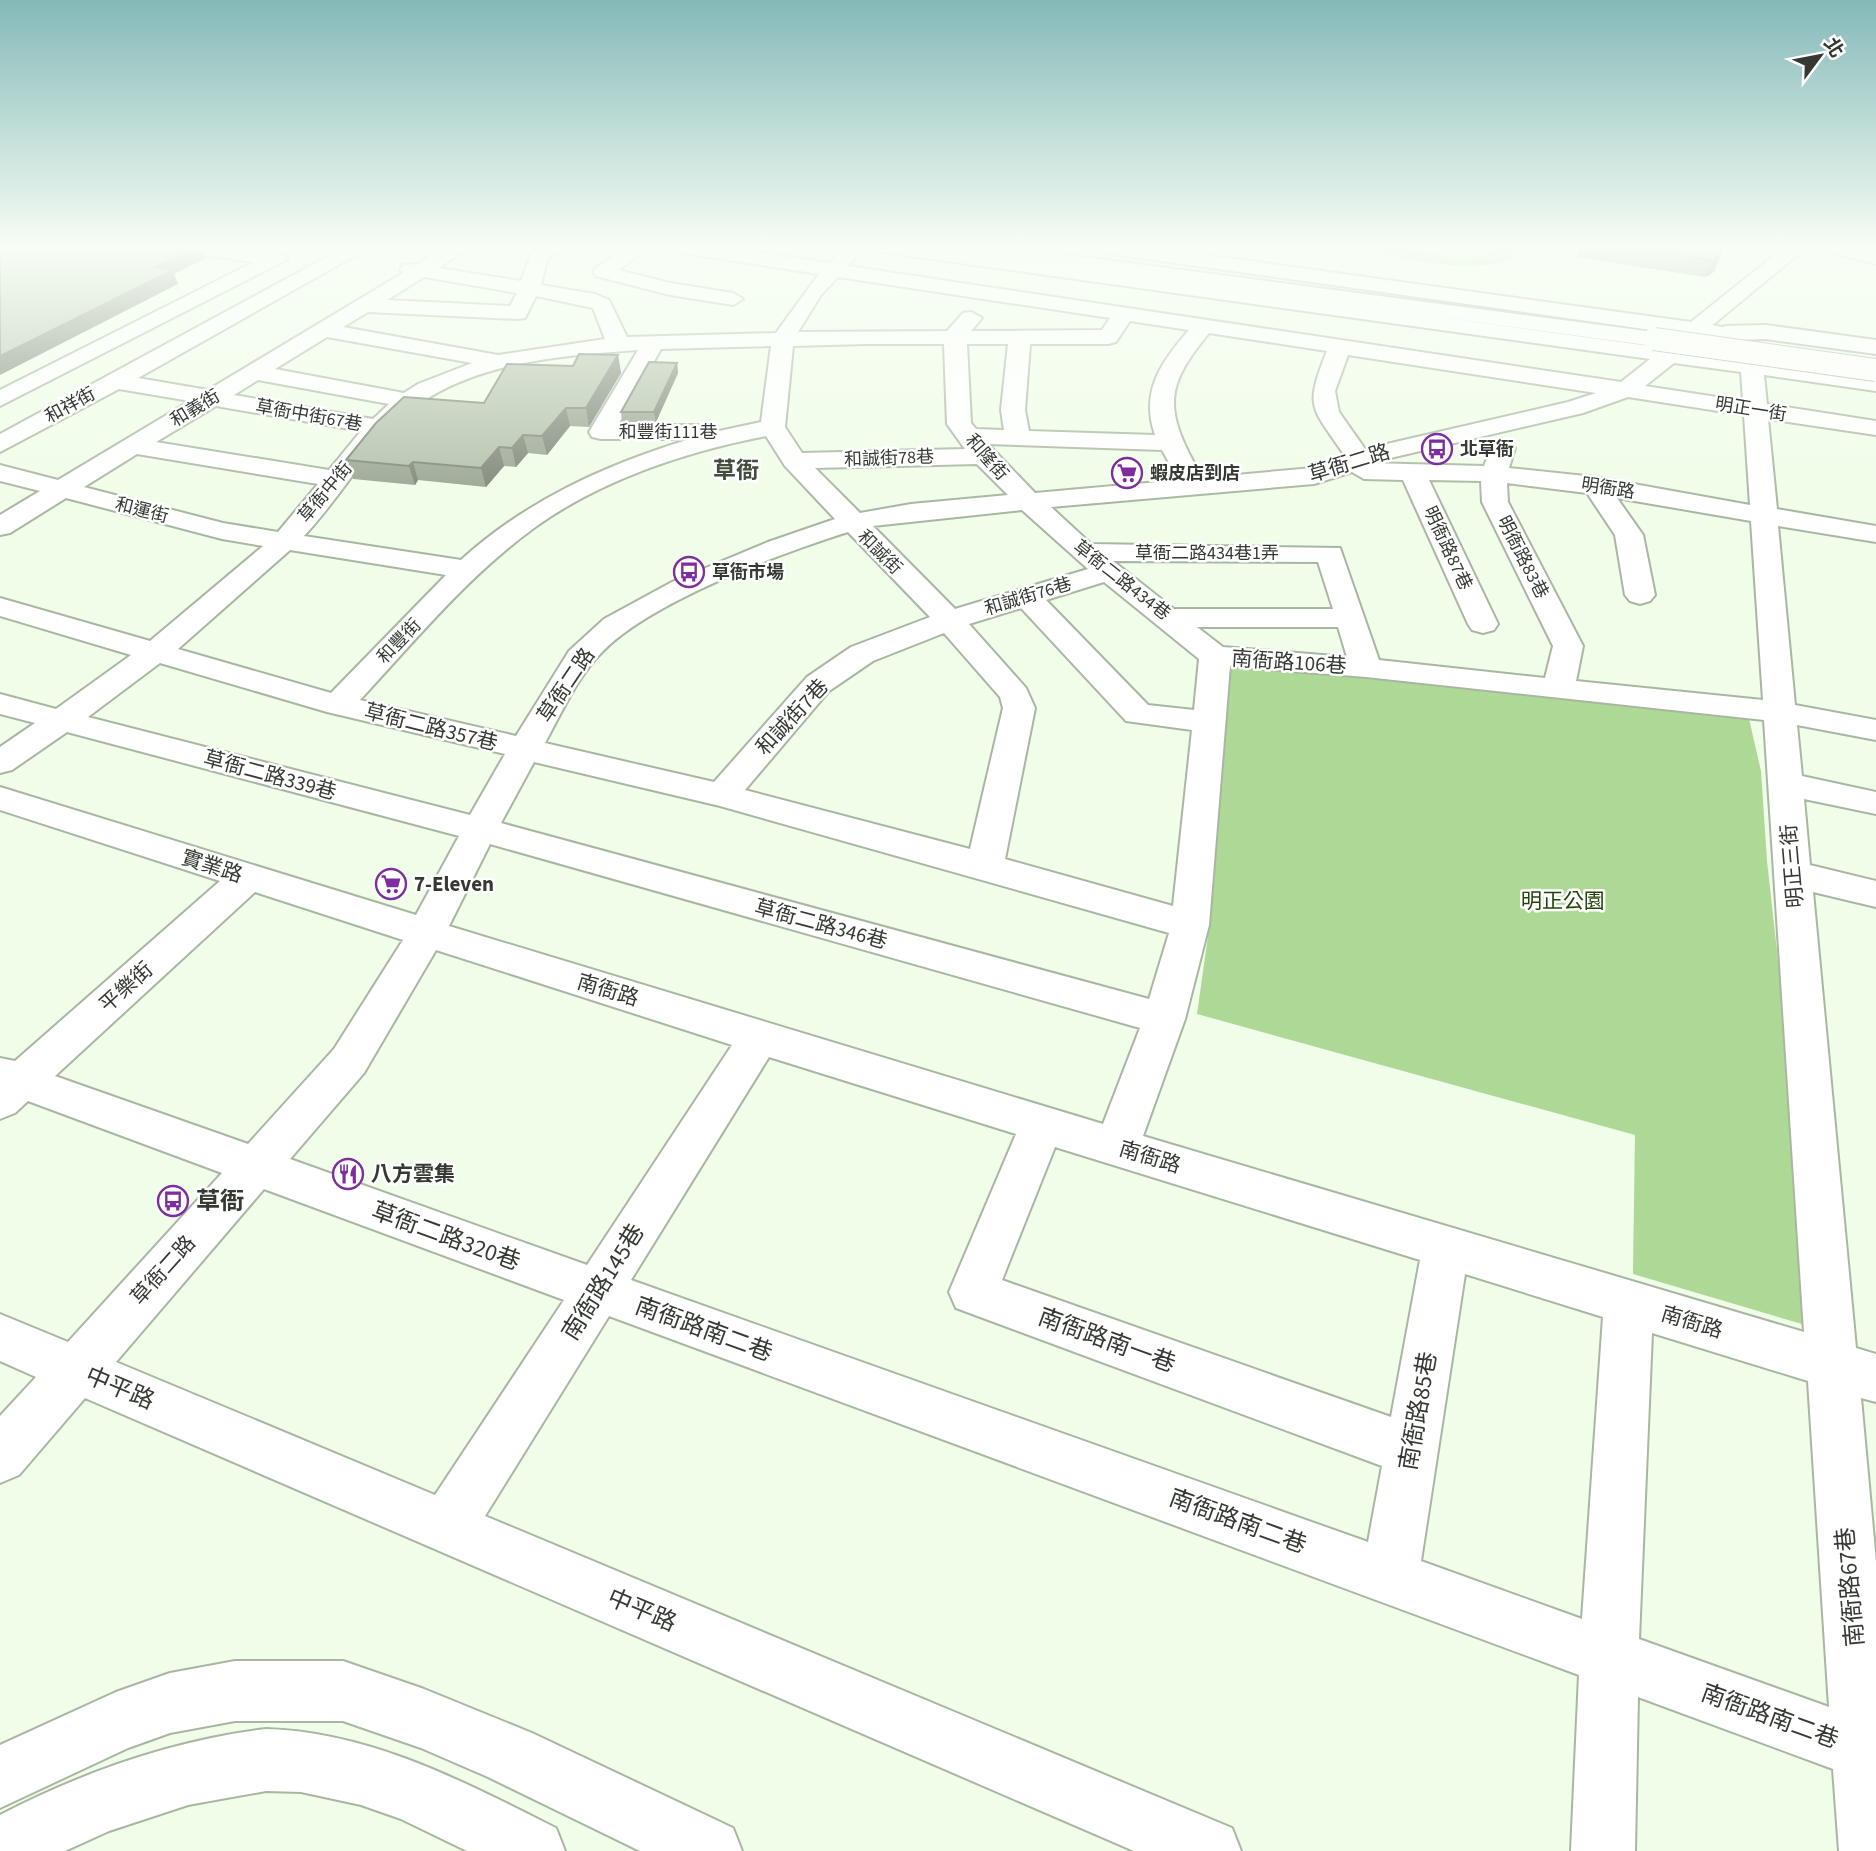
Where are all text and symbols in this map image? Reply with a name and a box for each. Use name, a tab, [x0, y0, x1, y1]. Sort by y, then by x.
north arrow	[1785, 21, 1855, 91]
text: 北	[1817, 33, 1850, 63]
street label: 和祥街	[41, 381, 100, 429]
street label: 和義街	[166, 384, 225, 433]
street label: 明正一街	[1713, 392, 1788, 427]
street label: 草衙中街67巷	[254, 394, 364, 437]
street label: 和豐街111巷	[619, 420, 717, 445]
street label: 和隆街	[959, 429, 1014, 486]
bus stop icon: 北草衙	[1420, 432, 1454, 466]
street label: 草衙二路	[1304, 436, 1394, 490]
place label: 北草衙	[1460, 437, 1514, 462]
street label: 和誠街78巷	[844, 444, 934, 473]
district label: 草衙	[713, 454, 759, 487]
supermarket icon: 蝦皮店到店	[1110, 456, 1144, 490]
street label: 草衙中街	[293, 457, 358, 528]
place label: 蝦皮店到店	[1150, 461, 1240, 486]
street label: 明衙路	[1579, 472, 1637, 505]
street label: 和運街	[113, 492, 171, 529]
street label: 明衙路87巷	[1417, 502, 1478, 594]
street label: 明衙路83巷	[1491, 511, 1554, 603]
street label: 和誠街	[852, 524, 908, 580]
street label: 草衙二路434巷	[1068, 535, 1175, 626]
street label: 草衙二路434巷1弄	[1135, 541, 1279, 566]
bus stop icon: 草衙市場	[672, 555, 706, 589]
place label: 草衙市場	[712, 560, 784, 585]
street label: 和誠街76巷	[982, 571, 1075, 622]
street label: 和豐街	[372, 613, 427, 669]
street label: 草衙二路	[530, 642, 602, 728]
street label: 南衙路106巷	[1230, 643, 1348, 681]
street label: 和誠街7巷	[749, 672, 835, 762]
street label: 草衙二路357巷	[361, 696, 501, 758]
street label: 草衙二路339巷	[200, 743, 340, 807]
street label: 明正三街	[1773, 823, 1811, 909]
street label: 實業路	[177, 842, 247, 890]
supermarket icon: 7-Eleven	[374, 867, 408, 901]
place label: 7-Eleven	[414, 869, 494, 899]
park label: 明正公園	[1521, 886, 1605, 916]
street label: 草衙二路346巷	[751, 892, 891, 956]
street label: 平樂街	[93, 955, 159, 1019]
street label: 南衙路	[573, 966, 643, 1014]
street label: 南衙路	[1115, 1133, 1185, 1181]
restaurant icon: 八方雲集	[331, 1157, 365, 1191]
place label: 八方雲集	[371, 1159, 455, 1189]
bus stop icon: 草衙	[156, 1184, 190, 1218]
place label: 草衙	[196, 1184, 244, 1219]
street label: 草衙二路320巷	[367, 1193, 525, 1280]
street label: 南衙路145巷	[554, 1217, 653, 1347]
street label: 草衙二路	[124, 1229, 202, 1311]
street label: 南衙路南二巷	[630, 1288, 777, 1371]
street label: 南衙路	[1657, 1298, 1727, 1346]
street label: 南衙路南一巷	[1033, 1299, 1180, 1382]
street label: 南衙路85巷	[1391, 1349, 1446, 1473]
street label: 中平路	[80, 1358, 160, 1419]
street label: 南衙路南二巷	[1164, 1480, 1311, 1563]
street label: 南衙路67巷	[1828, 1526, 1873, 1648]
street label: 中平路	[602, 1580, 682, 1641]
street label: 南衙路南二巷	[1696, 1675, 1843, 1758]

